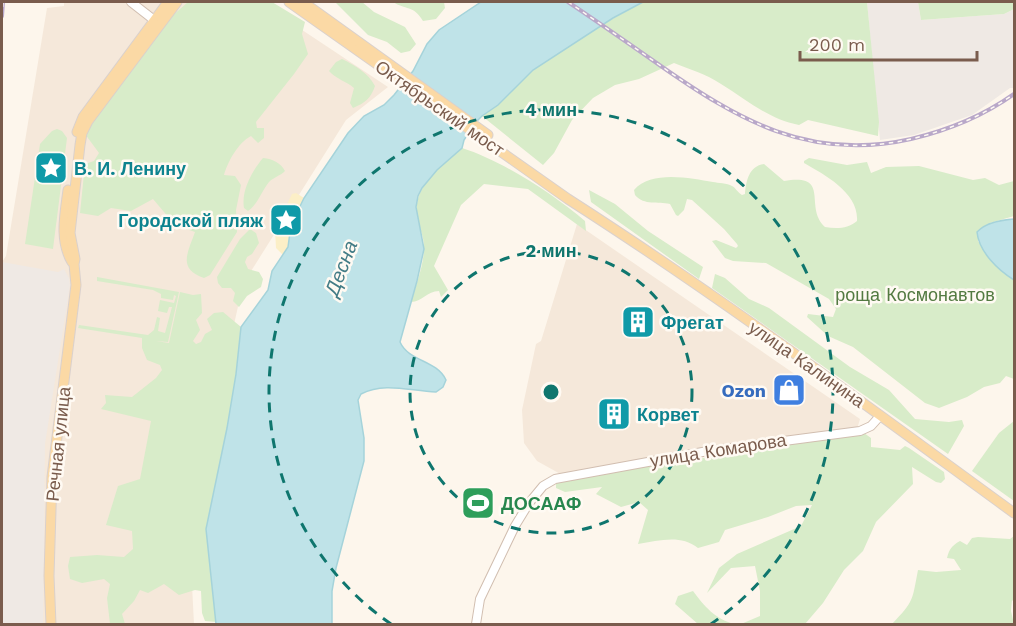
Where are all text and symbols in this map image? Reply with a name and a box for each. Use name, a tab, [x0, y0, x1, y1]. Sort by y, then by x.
scale bar	[800, 24, 977, 62]
text: 200 m	[809, 34, 865, 55]
street label: Октябрьский мост	[372, 56, 508, 160]
text: 4 мин	[525, 99, 577, 120]
place icon: В. И. Ленину	[33, 150, 69, 186]
place label: В. И. Ленину	[74, 158, 186, 179]
place icon: Городской пляж	[268, 202, 304, 238]
place label: Городской пляж	[118, 210, 263, 231]
water label: Десна	[319, 237, 362, 301]
text: 2 мин	[525, 240, 577, 261]
park label: роща Космонавтов	[835, 284, 995, 305]
building icon: Фрегат	[620, 304, 656, 340]
place label: Фрегат	[661, 312, 724, 333]
street label: улица Калинина	[745, 316, 870, 412]
shop icon: Ozon	[771, 372, 807, 408]
place label: Ozon	[722, 380, 766, 401]
centre of rings	[541, 382, 561, 402]
street label: Речная улица	[42, 385, 75, 502]
building icon: Корвет	[596, 396, 632, 432]
place label: Корвет	[637, 404, 700, 425]
street label: улица Комарова	[648, 429, 789, 471]
sports icon: ДОСААФ	[460, 485, 496, 521]
place label: ДОСААФ	[501, 493, 581, 514]

